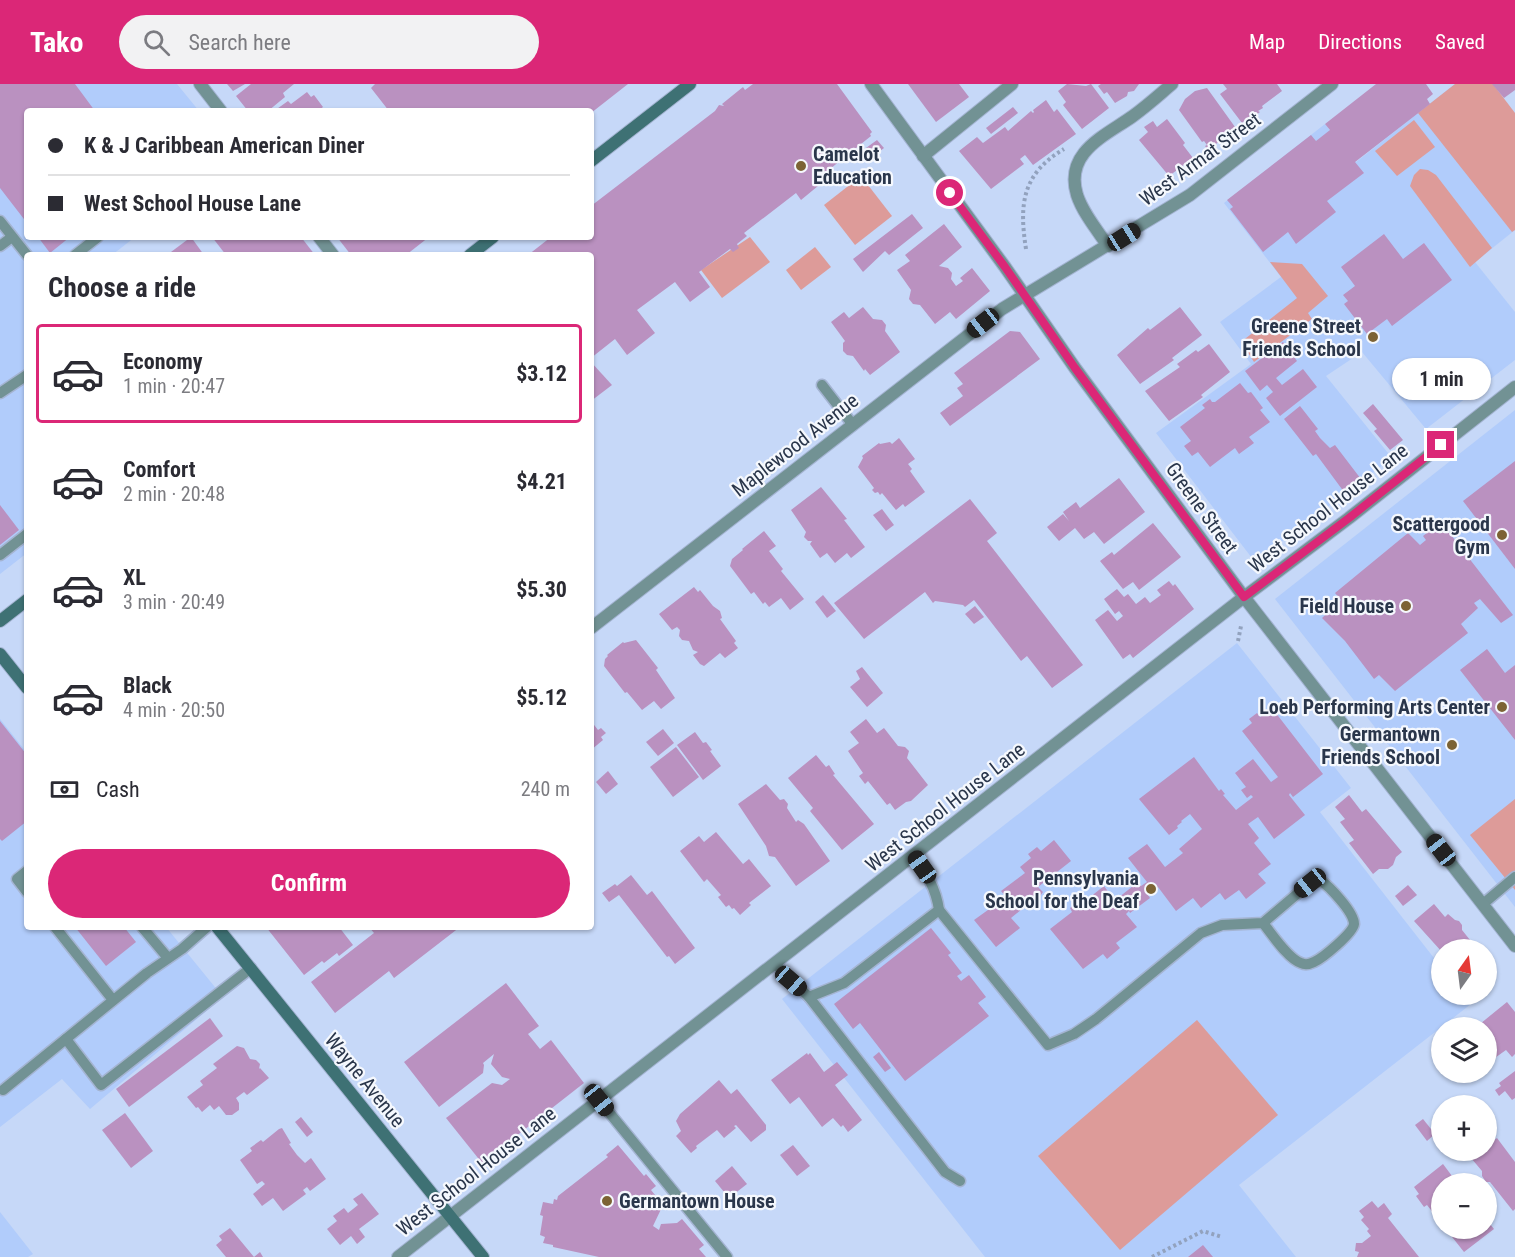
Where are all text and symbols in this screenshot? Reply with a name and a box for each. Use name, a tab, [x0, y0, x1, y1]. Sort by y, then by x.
search box	[119, 15, 539, 69]
text: Tako	[30, 26, 83, 59]
icon: search	[140, 26, 173, 59]
text: Search here	[188, 30, 291, 55]
text: Map	[1249, 30, 1285, 54]
text: Directions	[1318, 30, 1402, 54]
text: Saved	[1435, 30, 1485, 54]
street label: West Armat Street	[1135, 107, 1265, 211]
text: K & J Caribbean American Diner	[84, 133, 365, 158]
place label: Camelot Education	[813, 142, 892, 189]
marker: Camelot Education	[794, 159, 808, 173]
route start	[936, 179, 963, 206]
text: West School House Lane	[84, 191, 301, 216]
car	[1104, 220, 1144, 254]
text: Choose a ride	[48, 272, 196, 304]
car	[963, 305, 1003, 341]
place label: Greene Street Friends School	[1242, 314, 1361, 361]
marker: Greene Street Friends School	[1366, 330, 1380, 344]
icon: car	[51, 347, 105, 401]
text: Economy	[123, 349, 203, 374]
callout: 1 min	[1392, 358, 1490, 400]
text: $3.12	[516, 361, 567, 386]
text: 1 min	[1419, 367, 1464, 391]
text: 1 min · 20:47	[123, 374, 225, 398]
street label: Maplewood Avenue	[727, 388, 863, 502]
route end	[1427, 431, 1454, 458]
street label: West School House Lane	[1243, 438, 1413, 578]
icon: car	[51, 455, 105, 509]
text: Comfort	[123, 457, 196, 482]
street label: Greene Street	[1161, 458, 1243, 558]
text: $4.21	[516, 469, 567, 494]
text: 2 min · 20:48	[123, 482, 225, 506]
place label: Scattergood Gym	[1392, 512, 1490, 559]
marker: Scattergood Gym	[1495, 528, 1509, 542]
icon: car	[51, 563, 105, 617]
text: XL	[123, 565, 146, 590]
text: $5.30	[516, 577, 567, 602]
text: 3 min · 20:49	[123, 590, 225, 614]
place label: Field House	[1300, 594, 1394, 618]
marker: Field House	[1399, 599, 1413, 613]
icon: car	[51, 671, 105, 725]
text: Black	[123, 673, 172, 698]
text: $5.12	[516, 685, 567, 710]
place label: Loeb Performing Arts Center	[1259, 695, 1490, 719]
text: 4 min · 20:50	[123, 698, 225, 722]
marker: Loeb Performing Arts Center	[1495, 700, 1509, 714]
place label: Germantown Friends School	[1321, 722, 1440, 769]
street label: West School House Lane	[860, 737, 1030, 877]
marker: Germantown Friends School	[1445, 738, 1459, 752]
icon: cash	[48, 773, 81, 806]
text: Cash	[96, 777, 140, 802]
text: 240 m	[521, 777, 570, 801]
car	[1423, 830, 1459, 870]
car	[904, 847, 940, 887]
button: Confirm	[48, 849, 570, 918]
car	[1290, 865, 1330, 901]
place label: Pennsylvania School for the Deaf	[985, 866, 1139, 913]
marker: Pennsylvania School for the Deaf	[1144, 882, 1158, 896]
north arrow	[1431, 939, 1497, 1005]
map controls	[1431, 939, 1497, 1239]
car	[772, 962, 810, 1000]
button: layers	[1431, 1017, 1497, 1083]
street label: Wayne Avenue	[320, 1028, 410, 1132]
car	[581, 1080, 617, 1120]
button: +	[1431, 1095, 1497, 1161]
street label: West School House Lane	[391, 1101, 561, 1241]
button: −	[1431, 1173, 1497, 1239]
place label: Germantown House	[619, 1189, 775, 1213]
marker: Germantown House	[600, 1194, 614, 1208]

